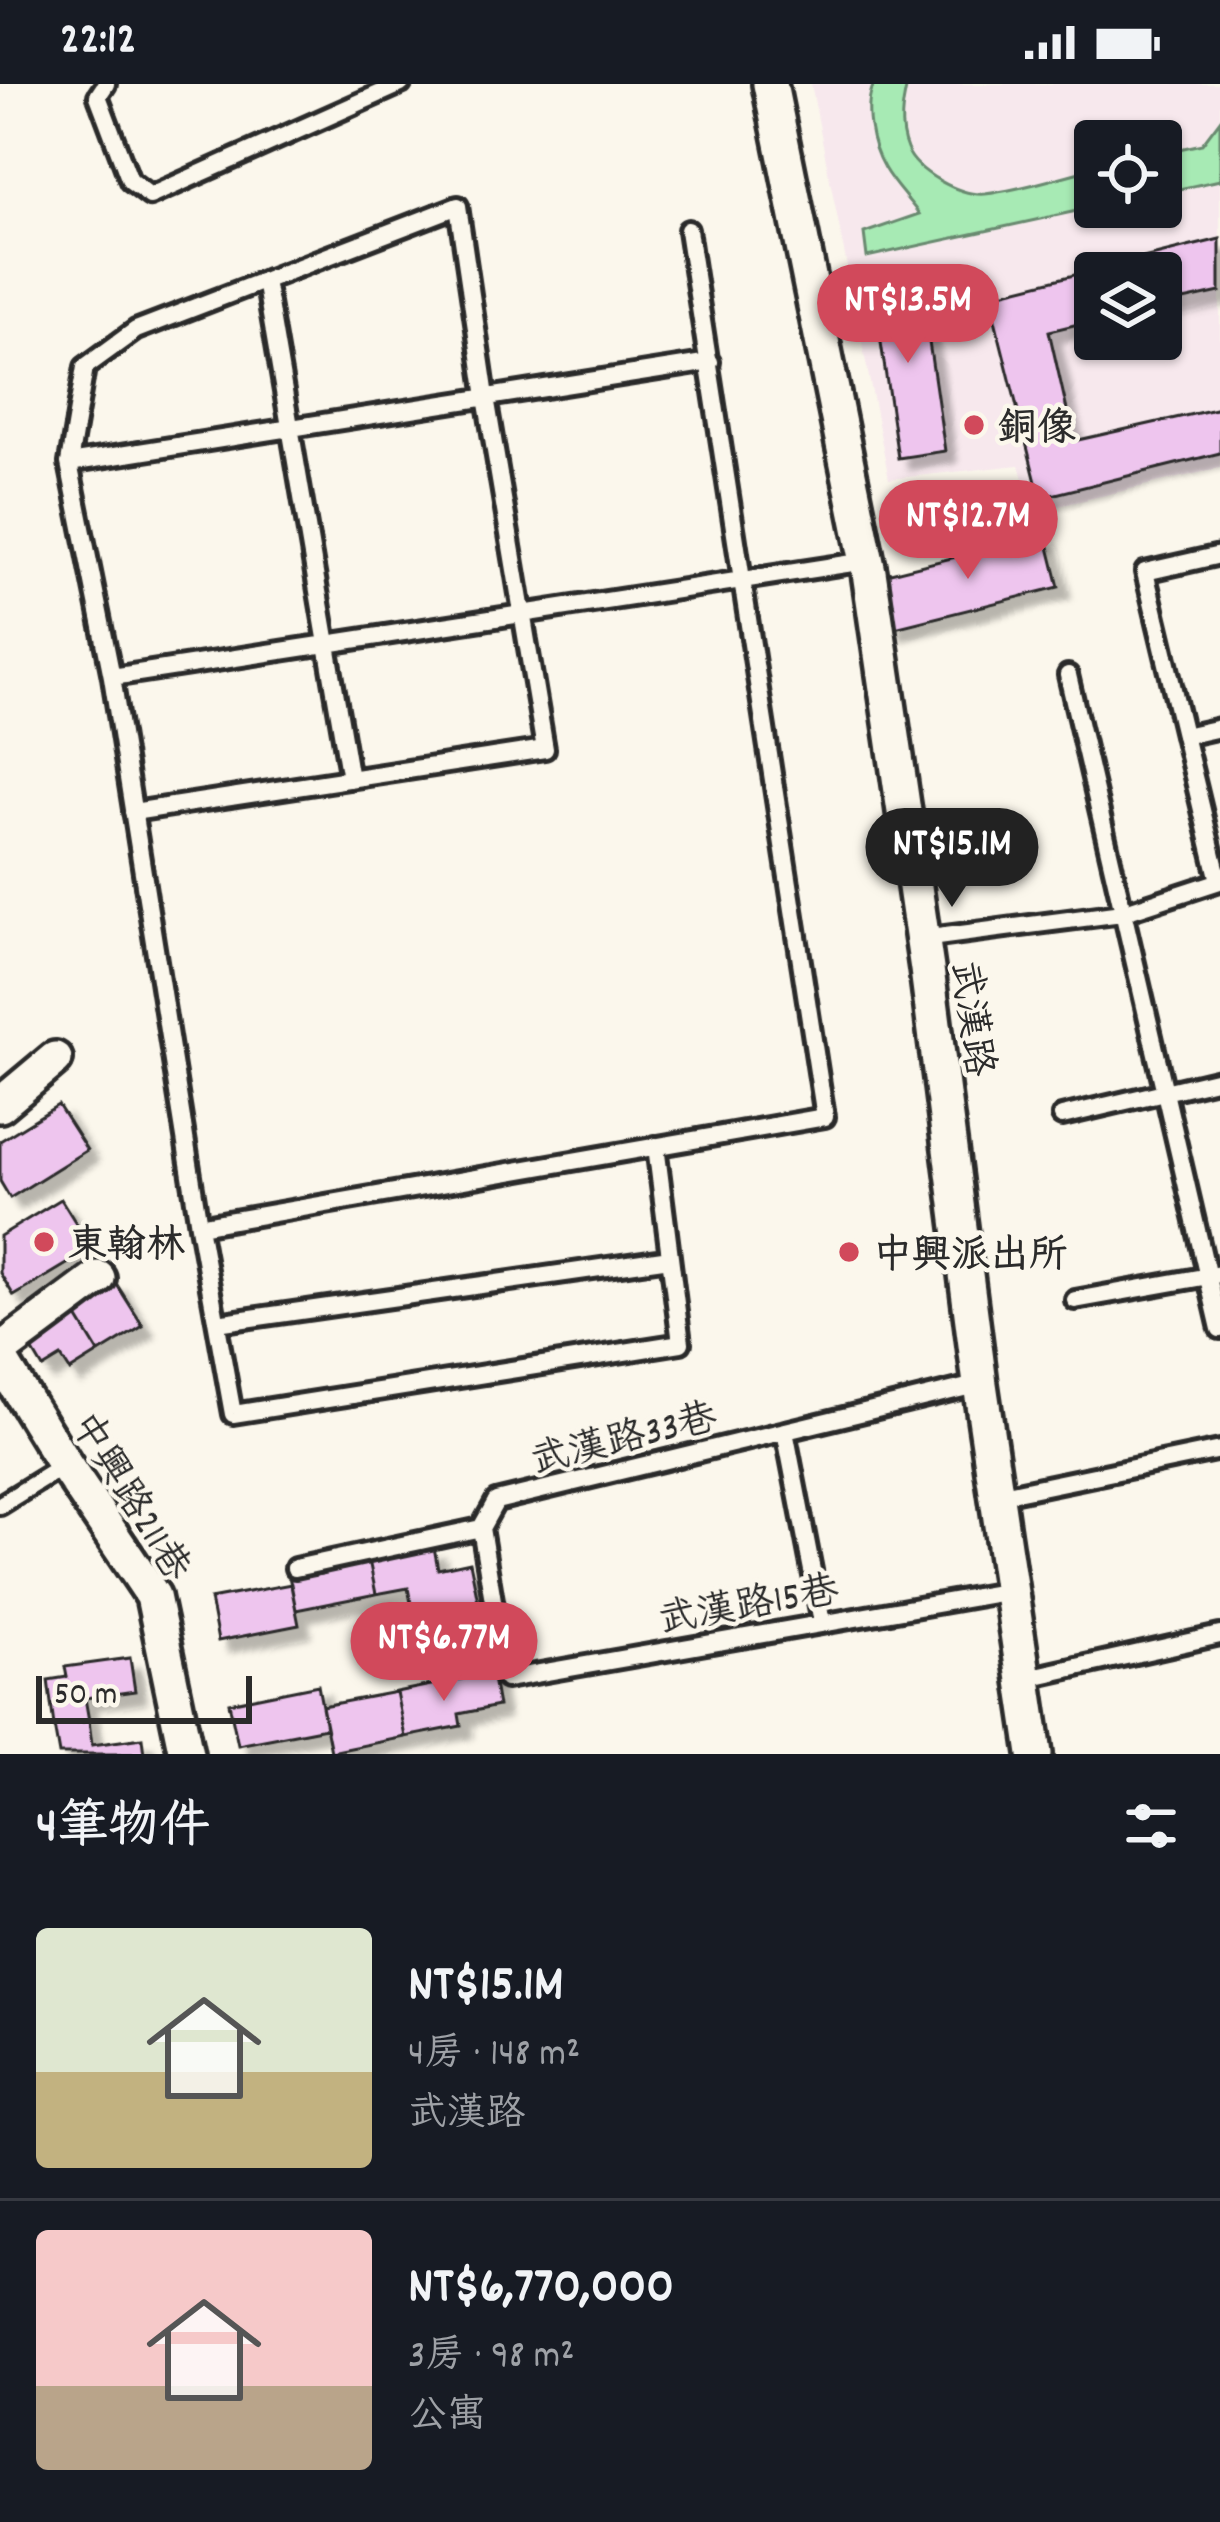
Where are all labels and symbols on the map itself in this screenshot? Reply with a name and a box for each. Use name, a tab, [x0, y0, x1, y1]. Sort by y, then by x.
pin: NT$13.5M	[784, 264, 1032, 366]
place label: 銅像	[998, 404, 1076, 459]
marker: 銅像	[961, 412, 987, 438]
pin: NT$12.7M	[844, 480, 1092, 582]
pin: NT$15.1M	[828, 808, 1076, 910]
street label: 武漢路	[933, 957, 1004, 1081]
place label: 東翰林	[68, 1221, 185, 1276]
marker: 東翰林	[31, 1229, 57, 1255]
place label: 中興派出所	[873, 1231, 1068, 1286]
marker: 中興派出所	[836, 1239, 862, 1265]
street label: 武漢路33巷	[525, 1393, 724, 1492]
street label: 中興路211巷	[54, 1403, 201, 1594]
street label: 武漢路15巷	[654, 1565, 844, 1651]
pin: NT$6.77M	[320, 1602, 568, 1704]
scale bar	[36, 1670, 252, 1723]

